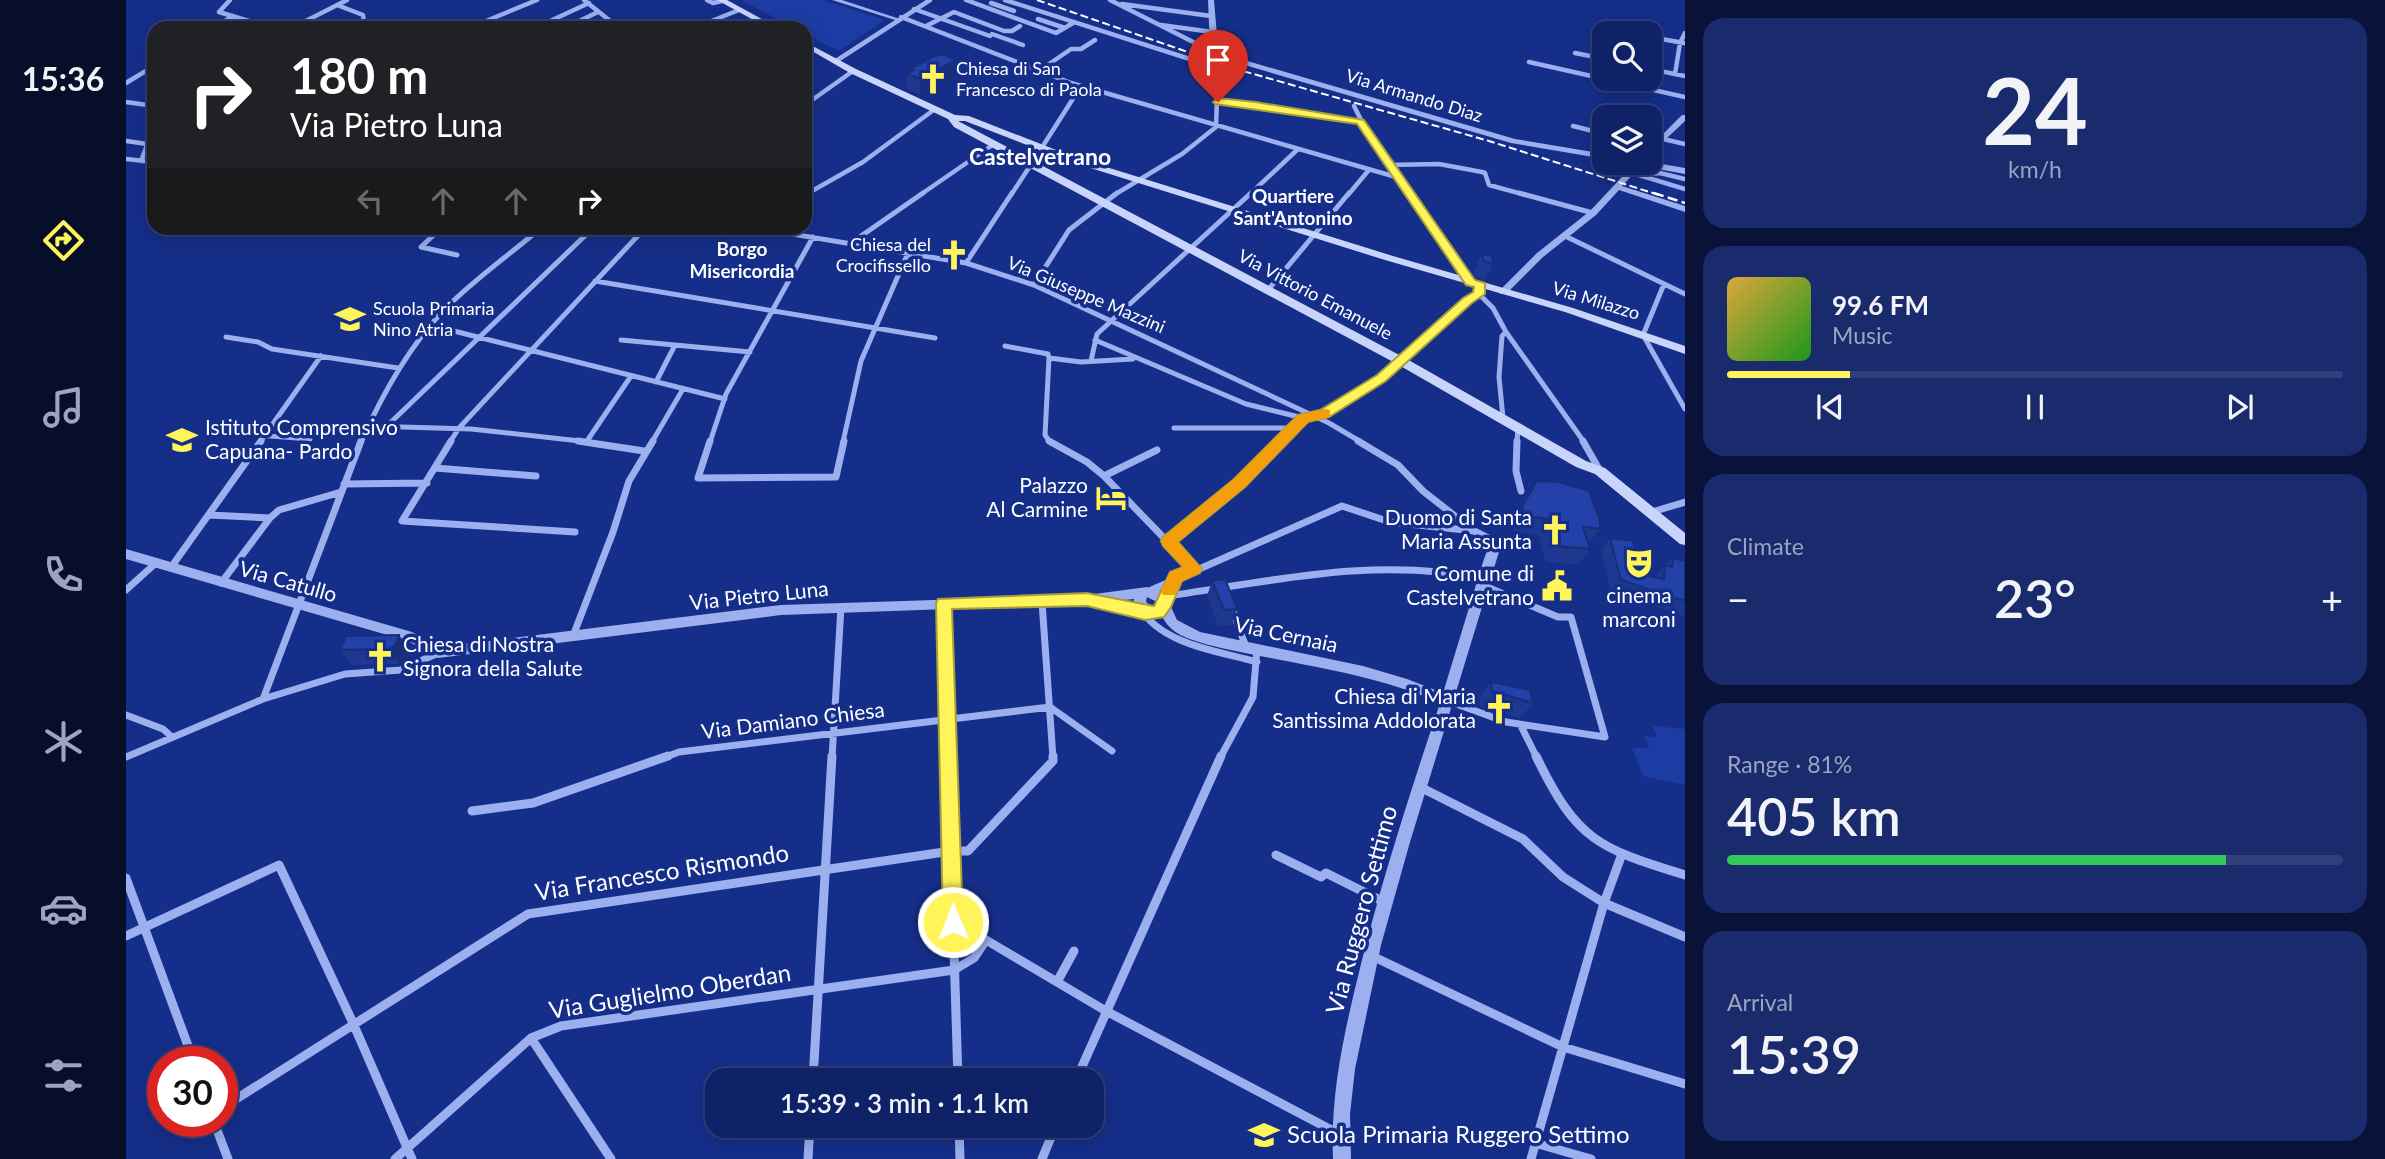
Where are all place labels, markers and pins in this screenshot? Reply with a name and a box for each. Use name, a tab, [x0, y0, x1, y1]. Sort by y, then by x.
pin	[1188, 30, 1248, 102]
place label: Chiesa di San Francesco di Paola	[956, 57, 1102, 100]
church icon: Chiesa di San Francesco di Paola	[916, 62, 950, 96]
place label: Chiesa del Crocifissello	[836, 233, 931, 276]
church icon: Chiesa del Crocifissello	[937, 238, 971, 272]
place label: Scuola Primaria Nino Atria	[373, 297, 494, 340]
school or university icon: Scuola Primaria Nino Atria	[333, 302, 367, 336]
place label: Istituto Comprensivo Capuana- Pardo	[205, 414, 398, 463]
school or university icon: Istituto Comprensivo Capuana- Pardo	[165, 423, 199, 457]
place label: Palazzo Al Carmine	[986, 472, 1088, 521]
hotel icon: Palazzo Al Carmine	[1094, 481, 1128, 515]
place label: Duomo di Santa Maria Assunta	[1385, 504, 1532, 553]
church icon: Duomo di Santa Maria Assunta	[1538, 513, 1572, 547]
theatre icon: cinema marconi	[1622, 546, 1656, 580]
place label: Comune di Castelvetrano	[1406, 560, 1534, 609]
public building icon: Comune di Castelvetrano	[1540, 569, 1574, 603]
place label: cinema marconi	[1602, 582, 1676, 631]
place label: Chiesa di Nostra Signora della Salute	[403, 631, 583, 680]
church icon: Chiesa di Nostra Signora della Salute	[363, 640, 397, 674]
place label: Chiesa di Maria Santissima Addolorata	[1272, 683, 1476, 732]
church icon: Chiesa di Maria Santissima Addolorata	[1482, 692, 1516, 726]
school or university icon: Scuola Primaria Ruggero Settimo	[1247, 1118, 1281, 1152]
place label: Scuola Primaria Ruggero Settimo	[1287, 1119, 1630, 1148]

